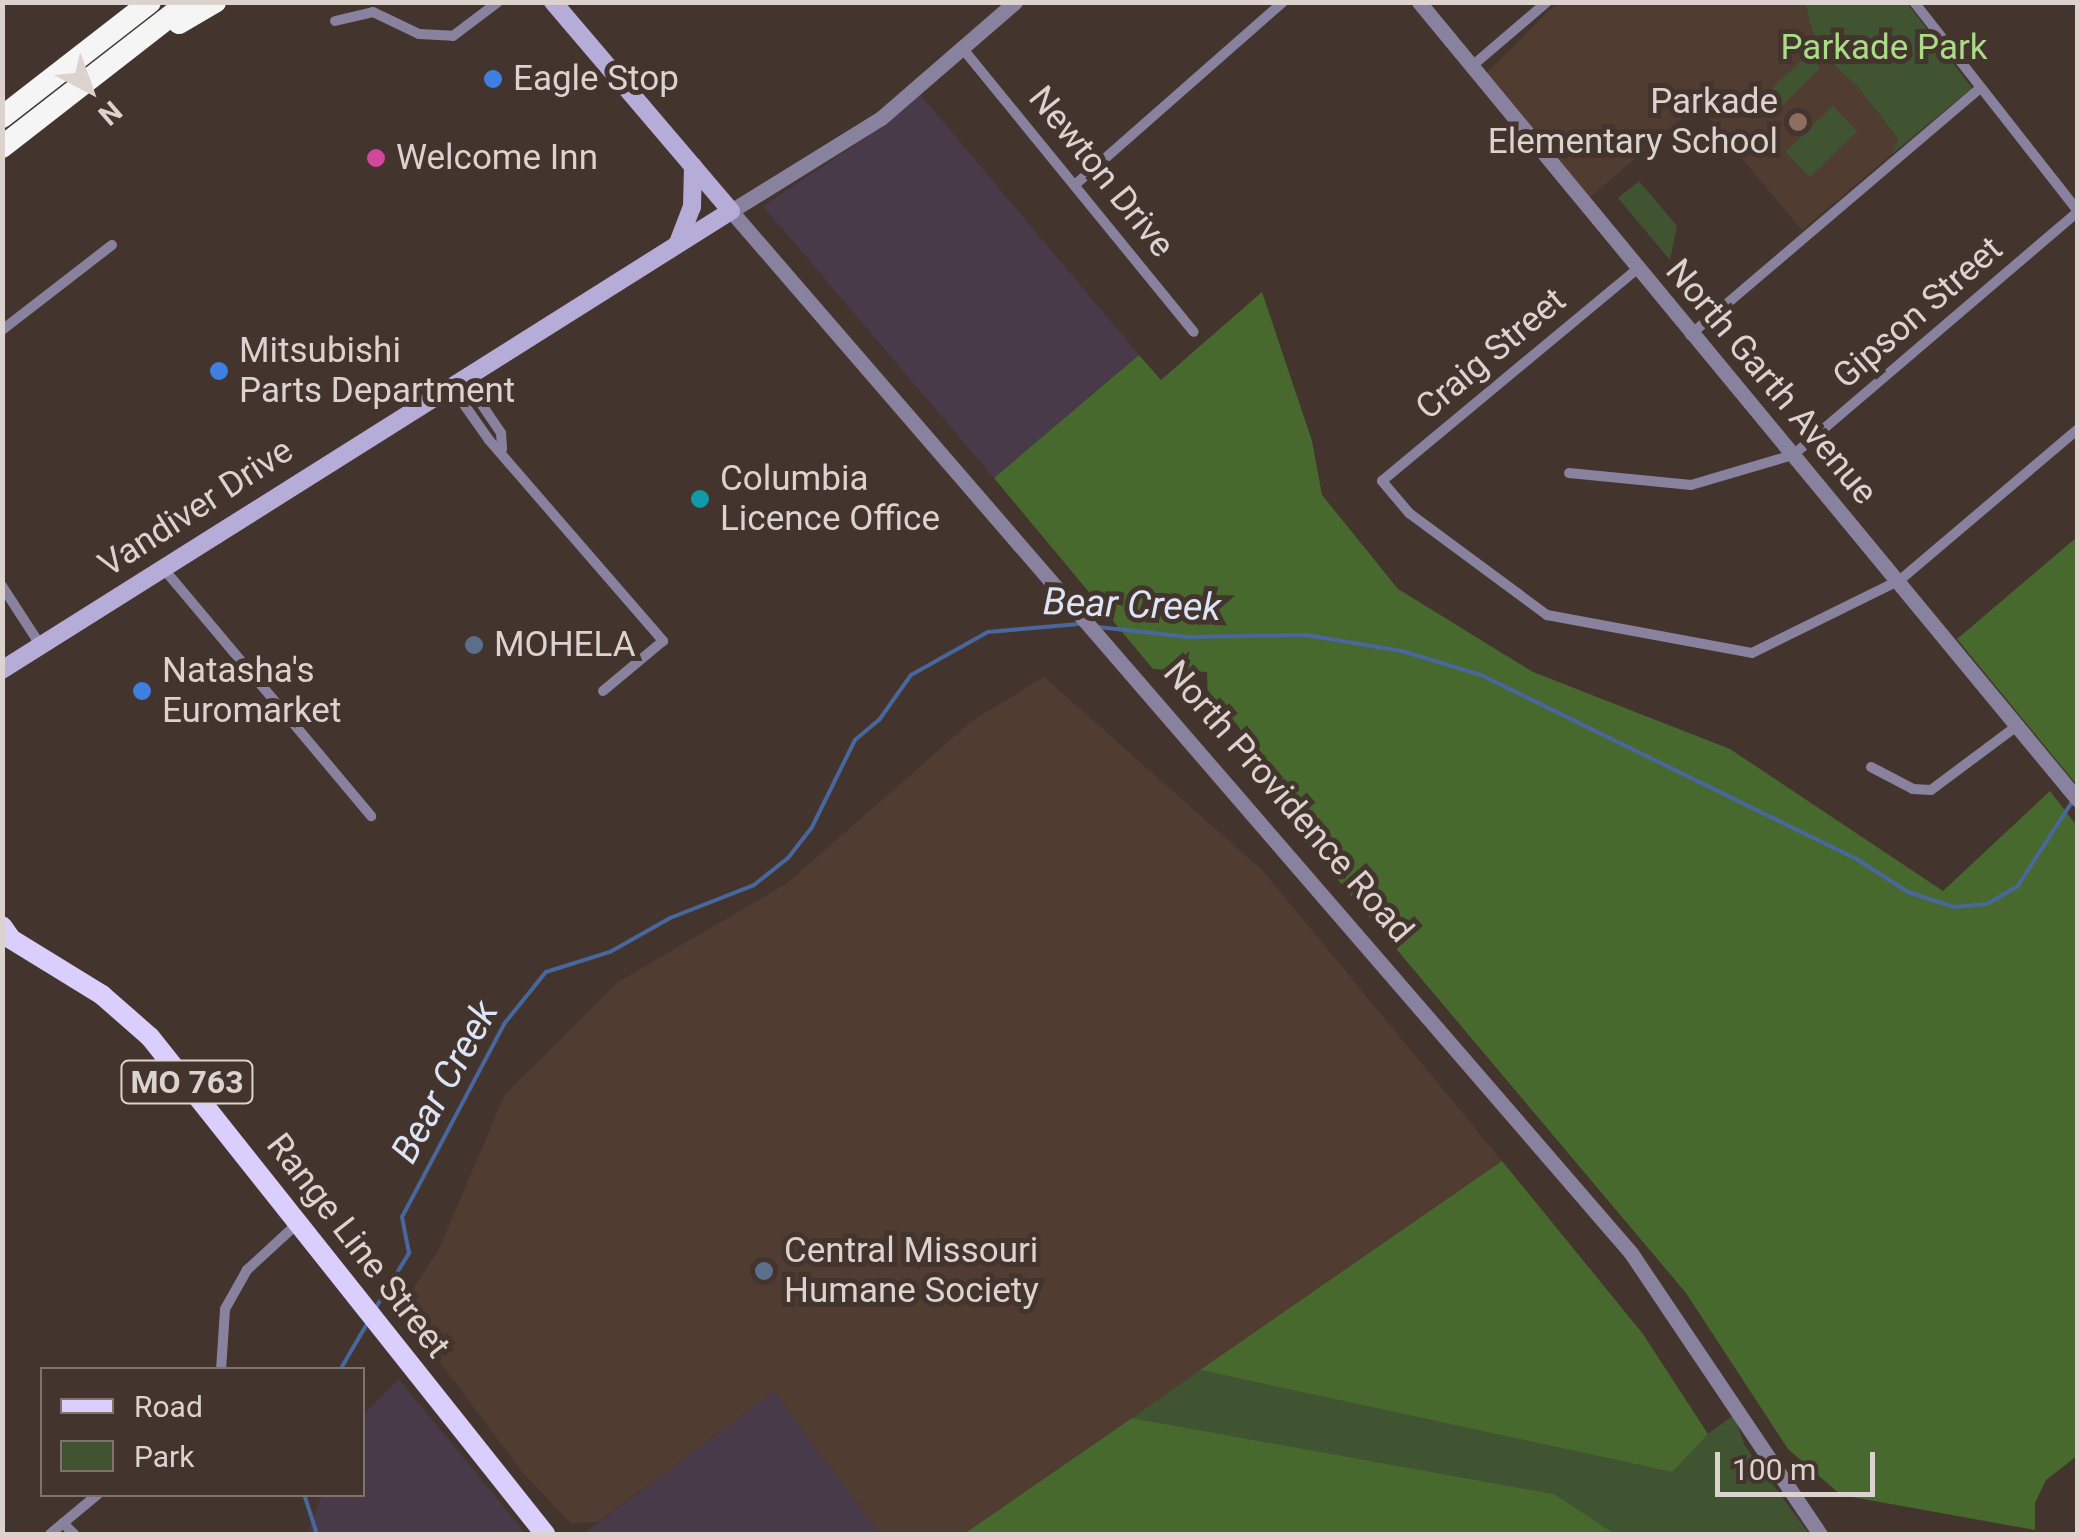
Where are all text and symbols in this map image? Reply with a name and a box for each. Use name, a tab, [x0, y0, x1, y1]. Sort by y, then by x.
park label: Parkade Park	[1780, 27, 1988, 69]
north arrow	[40, 40, 140, 140]
place label: Eagle Stop	[513, 58, 679, 100]
marker: Eagle Stop	[482, 68, 504, 90]
street label: Newton Drive	[1019, 78, 1183, 266]
place label: Parkade Elementary School	[1488, 81, 1778, 163]
text: N	[92, 94, 128, 132]
marker: Parkade Elementary School	[1787, 111, 1809, 133]
place label: Welcome Inn	[396, 137, 598, 179]
marker: Welcome Inn	[365, 147, 387, 169]
street label: Gipson Street	[1825, 228, 2011, 398]
street label: North Garth Avenue	[1656, 251, 1886, 513]
street label: Craig Street	[1408, 279, 1574, 429]
place label: Mitsubishi Parts Department	[239, 330, 515, 412]
marker: Mitsubishi Parts Department	[208, 360, 230, 382]
street label: Vandiver Drive	[91, 430, 301, 586]
place label: Columbia Licence Office	[720, 458, 940, 540]
marker: Columbia Licence Office	[689, 488, 711, 510]
water label: Bear Creek	[1042, 579, 1222, 631]
place label: MOHELA	[494, 624, 636, 666]
marker: MOHELA	[463, 634, 485, 656]
place label: Natasha's Euromarket	[162, 650, 341, 732]
street label: North Providence Road	[1154, 653, 1422, 951]
marker: Natasha's Euromarket	[131, 680, 153, 702]
water label: Bear Creek	[382, 993, 508, 1171]
road number: MO 763	[120, 1055, 254, 1109]
street label: Range Line Street	[257, 1125, 459, 1367]
place label: Central Missouri Humane Society	[784, 1230, 1039, 1312]
marker: Central Missouri Humane Society	[753, 1260, 775, 1282]
legend	[40, 1367, 365, 1497]
text: Road	[134, 1389, 203, 1424]
scale bar	[1720, 1432, 1880, 1494]
text: Park	[134, 1439, 194, 1474]
text: 100 m	[1732, 1452, 1816, 1487]

